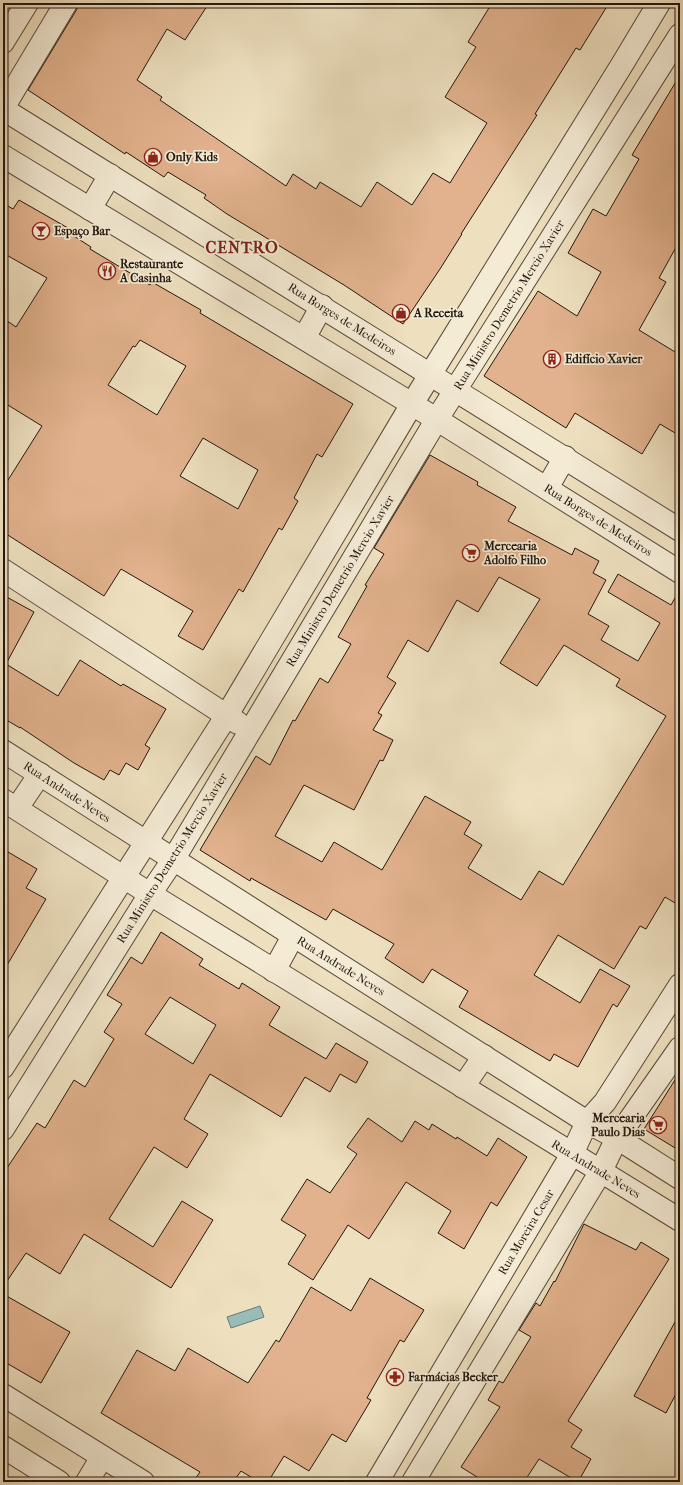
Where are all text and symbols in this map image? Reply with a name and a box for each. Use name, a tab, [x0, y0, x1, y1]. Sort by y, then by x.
shop icon: Only Kids	[143, 147, 163, 167]
place label: Only Kids	[166, 150, 218, 165]
street label: Rua Ministro Demetrio Mercio Xavier	[451, 217, 568, 393]
bar icon: Espaço Bar	[31, 221, 51, 241]
place label: Espaço Bar	[54, 224, 111, 239]
district label: CENTRO	[205, 238, 279, 257]
place label: Restaurante A Casinha	[119, 257, 183, 285]
restaurant icon: Restaurante A Casinha	[97, 261, 117, 281]
street label: Rua Borges de Medeiros	[285, 280, 399, 358]
shop icon: A Receita	[391, 303, 411, 323]
place label: A Receita	[413, 306, 464, 320]
building icon: Edifício Xavier	[542, 349, 562, 369]
place label: Edifício Xavier	[565, 352, 643, 366]
street label: Rua Borges de Medeiros	[541, 481, 655, 559]
street label: Rua Ministro Demetrio Mercio Xavier	[283, 492, 397, 669]
place label: Mercearia Adolfo Filho	[483, 539, 546, 567]
supermarket icon: Mercearia Adolfo Filho	[461, 543, 481, 563]
street label: Rua Andrade Neves	[21, 759, 114, 826]
street label: Rua Ministro Demetrio Mercio Xavier	[114, 770, 231, 946]
street label: Rua Andrade Neves	[294, 933, 388, 999]
place label: Mercearia Paulo Dias	[591, 1111, 646, 1139]
supermarket icon: Mercearia Paulo Dias	[648, 1115, 668, 1135]
street label: Rua Andrade Neves	[549, 1137, 643, 1201]
street label: Rua Moreira Cesar	[495, 1186, 557, 1277]
pharmacy icon: Farmácias Becker	[385, 1367, 405, 1387]
place label: Farmácias Becker	[407, 1370, 499, 1384]

